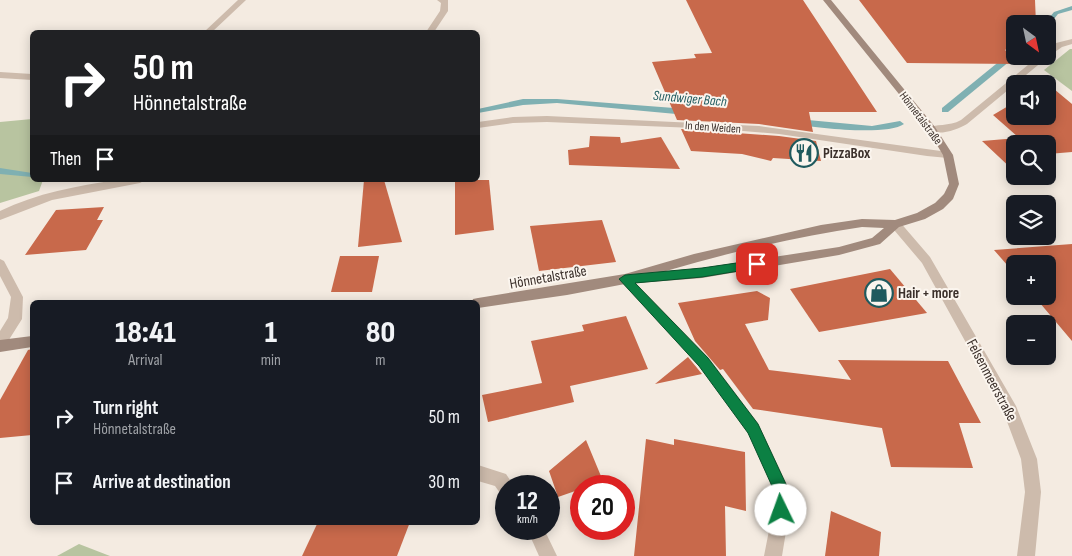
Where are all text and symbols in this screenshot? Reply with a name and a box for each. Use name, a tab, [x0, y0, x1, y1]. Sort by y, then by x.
north arrow	[1006, 15, 1056, 65]
map controls	[1006, 15, 1056, 365]
text: 50 m	[133, 47, 194, 90]
icon: right	[50, 50, 115, 115]
button: sound	[1006, 75, 1056, 125]
water label: Sundwiger Bach	[652, 87, 728, 110]
street label: Hönnetalstraße	[896, 89, 945, 148]
text: Hönnetalstraße	[133, 90, 247, 117]
street label: In den Weiden	[685, 118, 741, 137]
button: search	[1006, 135, 1056, 185]
restaurant icon: PizzaBox	[789, 138, 819, 168]
place label: PizzaBox	[823, 144, 871, 163]
icon: arrive	[91, 145, 119, 173]
text: Then	[50, 148, 81, 171]
button: layers	[1006, 195, 1056, 245]
pin	[736, 243, 778, 285]
icon: arrive	[743, 250, 771, 278]
button: +	[1006, 255, 1056, 305]
street label: Hönnetalstraße	[508, 261, 588, 294]
shop icon: Hair + more	[864, 278, 894, 308]
place label: Hair + more	[898, 284, 959, 303]
text: 18:41	[115, 315, 176, 351]
text: 1	[265, 315, 277, 351]
text: 80	[366, 315, 395, 351]
button: −	[1006, 315, 1056, 365]
street label: Felsenmeerstraße	[962, 336, 1021, 424]
text: Arrival	[128, 351, 163, 370]
text: min	[261, 351, 281, 370]
text: m	[375, 351, 386, 370]
text: Turn right	[93, 397, 158, 420]
icon: right	[50, 404, 78, 432]
text: 50 m	[429, 406, 460, 429]
text: Hönnetalstraße	[93, 420, 176, 439]
icon: arrive	[50, 469, 78, 497]
text: Arrive at destination	[93, 471, 231, 494]
text: 30 m	[428, 471, 460, 494]
speed limit sign: 20	[570, 475, 635, 540]
position arrow	[754, 483, 806, 535]
text: 12	[517, 486, 538, 517]
text: km/h	[517, 512, 538, 527]

